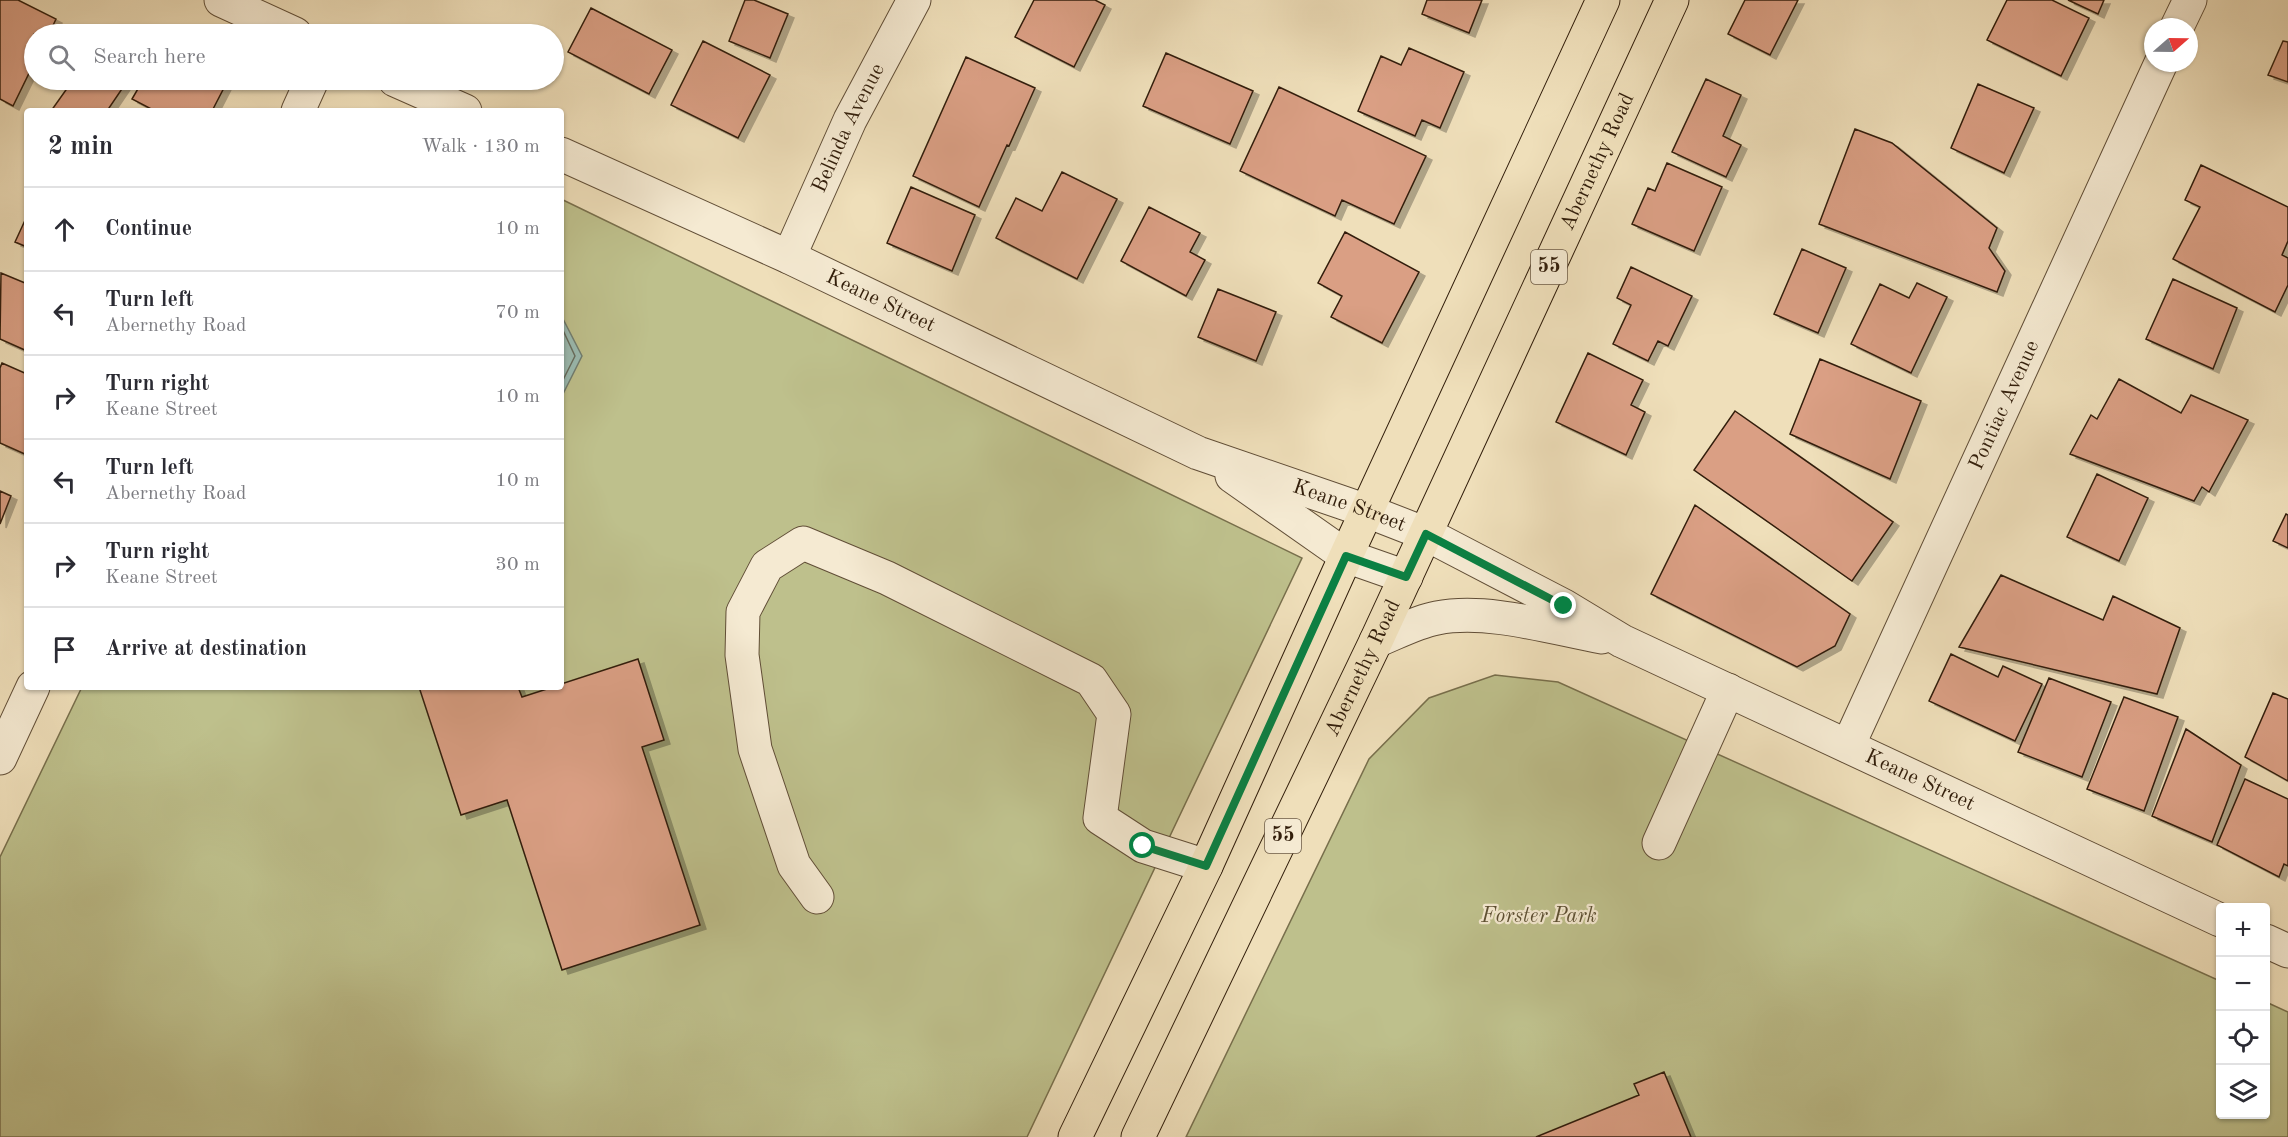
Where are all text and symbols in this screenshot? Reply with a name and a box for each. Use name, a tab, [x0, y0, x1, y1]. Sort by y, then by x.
north arrow	[2144, 18, 2198, 72]
search box	[24, 24, 564, 90]
icon: search	[45, 41, 78, 74]
text: Search here	[93, 46, 206, 68]
street label: Belinda Avenue	[809, 60, 889, 196]
street label: Abernethy Road	[1557, 90, 1638, 234]
text: 2 min	[48, 134, 113, 160]
text: Walk · 130 m	[421, 137, 540, 157]
icon: ahead	[48, 213, 81, 246]
text: Continue	[105, 218, 192, 240]
text: 10 m	[495, 219, 540, 239]
road number: 55	[1531, 250, 1567, 284]
street label: Keane Street	[823, 266, 939, 336]
text: Turn left	[105, 289, 194, 311]
icon: left	[48, 297, 81, 330]
text: 70 m	[495, 303, 540, 323]
text: Abernethy Road	[105, 316, 247, 336]
street label: Pontiac Avenue	[1965, 337, 2043, 473]
text: Turn right	[105, 373, 209, 395]
icon: right	[48, 381, 81, 414]
text: 10 m	[495, 387, 540, 407]
text: Keane Street	[105, 400, 218, 420]
text: Turn left	[105, 457, 194, 479]
icon: left	[48, 465, 81, 498]
text: 10 m	[495, 471, 540, 491]
street label: Keane Street	[1290, 476, 1409, 536]
text: Abernethy Road	[105, 484, 247, 504]
text: Turn right	[105, 541, 209, 563]
icon: right	[48, 549, 81, 582]
text: 30 m	[495, 555, 540, 575]
text: Keane Street	[105, 568, 218, 588]
route end	[1550, 592, 1576, 618]
street label: Abernethy Road	[1321, 596, 1404, 740]
icon: arrive	[48, 633, 81, 666]
text: Arrive at destination	[105, 638, 307, 660]
street label: Keane Street	[1862, 745, 1978, 815]
road number: 55	[1265, 819, 1301, 853]
route start	[1129, 832, 1155, 858]
map controls	[2216, 903, 2270, 1119]
button: +	[2216, 903, 2270, 957]
park label: Forster Park	[1480, 906, 1597, 927]
button: −	[2216, 957, 2270, 1011]
button: locate	[2216, 1011, 2270, 1065]
button: layers	[2216, 1065, 2270, 1119]

